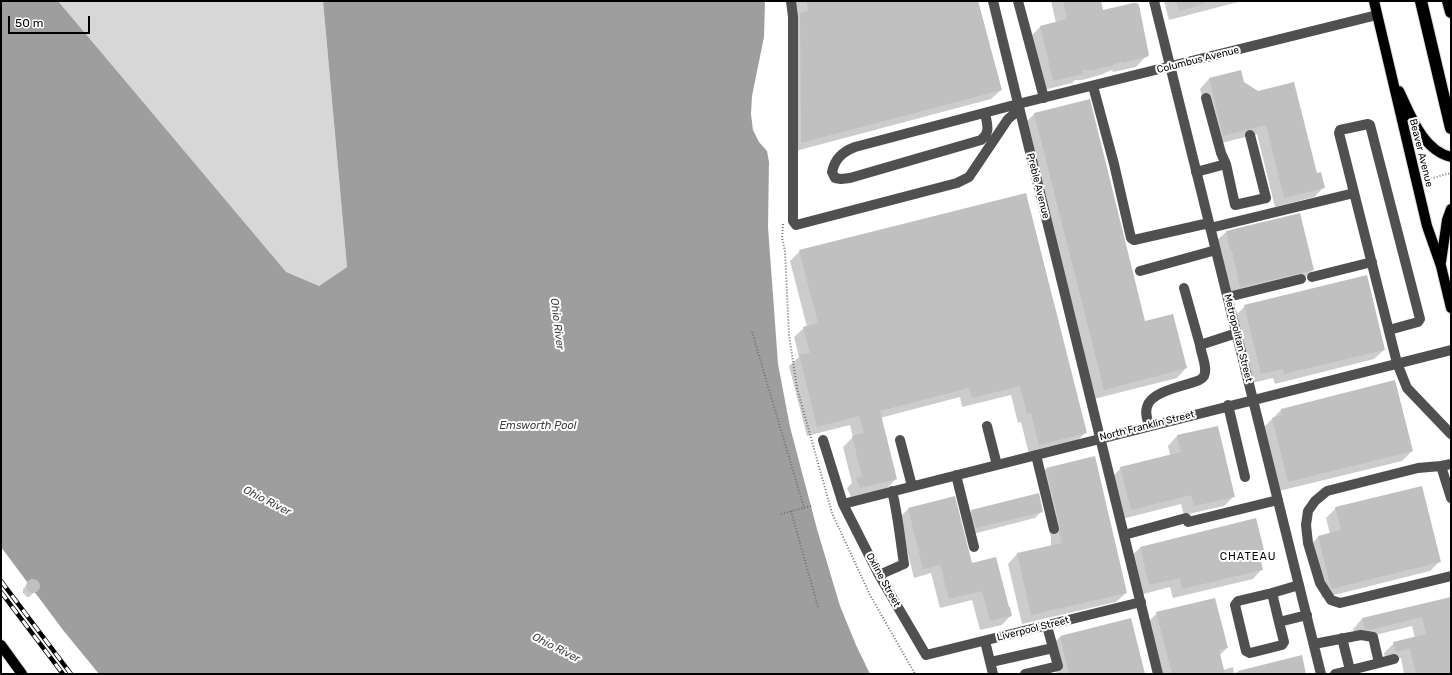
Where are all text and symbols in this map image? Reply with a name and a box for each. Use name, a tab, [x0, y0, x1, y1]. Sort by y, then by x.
scale bar	[10, 8, 92, 34]
text: 50 m	[15, 16, 43, 30]
street label: Columbus Avenue	[1156, 44, 1240, 76]
street label: Beaver Avenue	[1407, 118, 1435, 188]
street label: Preble Avenue	[1024, 152, 1052, 220]
street label: Metropolitan Street	[1221, 293, 1255, 383]
water label: Ohio River	[547, 297, 567, 351]
street label: North Franklin Street	[1098, 408, 1196, 444]
water label: Emsworth Pool	[499, 419, 577, 433]
water label: Ohio River	[241, 483, 293, 519]
district label: CHATEAU	[1220, 550, 1276, 564]
street label: Oxline Street	[863, 551, 903, 609]
street label: Liverpool Street	[996, 614, 1070, 644]
water label: Ohio River	[530, 630, 582, 666]

